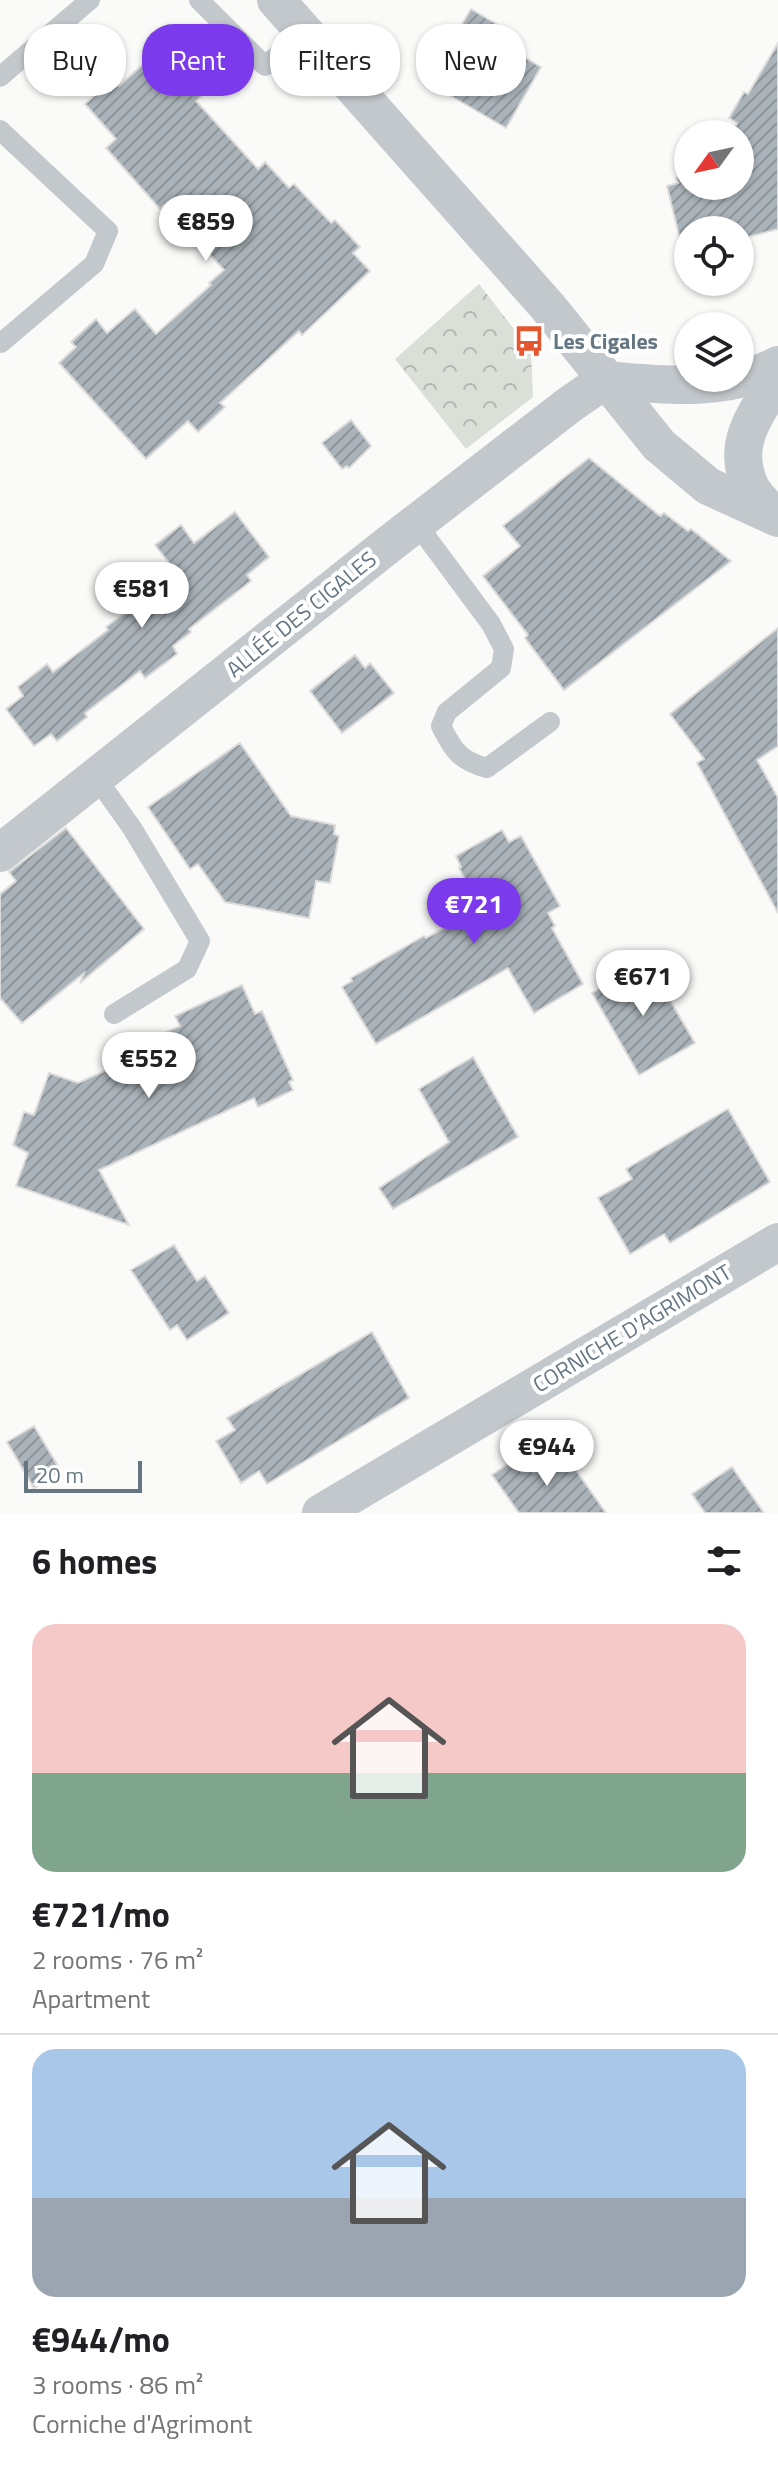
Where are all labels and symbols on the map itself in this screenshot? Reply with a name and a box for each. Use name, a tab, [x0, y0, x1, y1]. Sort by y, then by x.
north arrow	[674, 120, 754, 200]
pin: €859	[159, 195, 253, 263]
bus stop icon: Les Cigales	[512, 324, 546, 358]
place label: Les Cigales	[553, 324, 658, 358]
street label: ALLÉE DES CIGALES	[218, 543, 384, 685]
pin: €581	[95, 562, 189, 630]
pin: €721	[427, 878, 521, 946]
pin: €671	[596, 950, 690, 1018]
pin: €552	[102, 1032, 196, 1100]
street label: CORNICHE D'AGRIMONT	[526, 1255, 738, 1401]
pin: €944	[500, 1420, 594, 1488]
scale bar	[24, 1457, 142, 1493]

